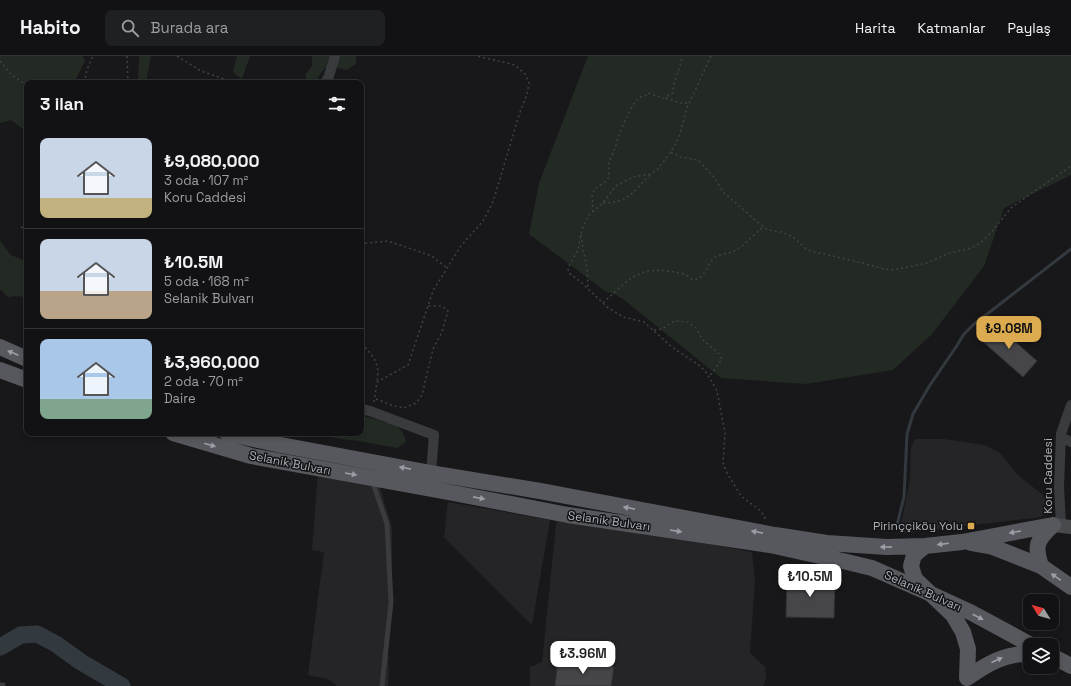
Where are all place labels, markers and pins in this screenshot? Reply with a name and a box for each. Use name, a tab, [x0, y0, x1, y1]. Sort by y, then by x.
pin: ₺9.08M	[976, 316, 1042, 350]
place label: Pirinççiköy Yolu	[873, 518, 963, 534]
marker: Pirinççiköy Yolu	[966, 521, 976, 531]
pin: ₺10.5M	[777, 564, 843, 598]
pin: ₺3.96M	[550, 641, 616, 675]

